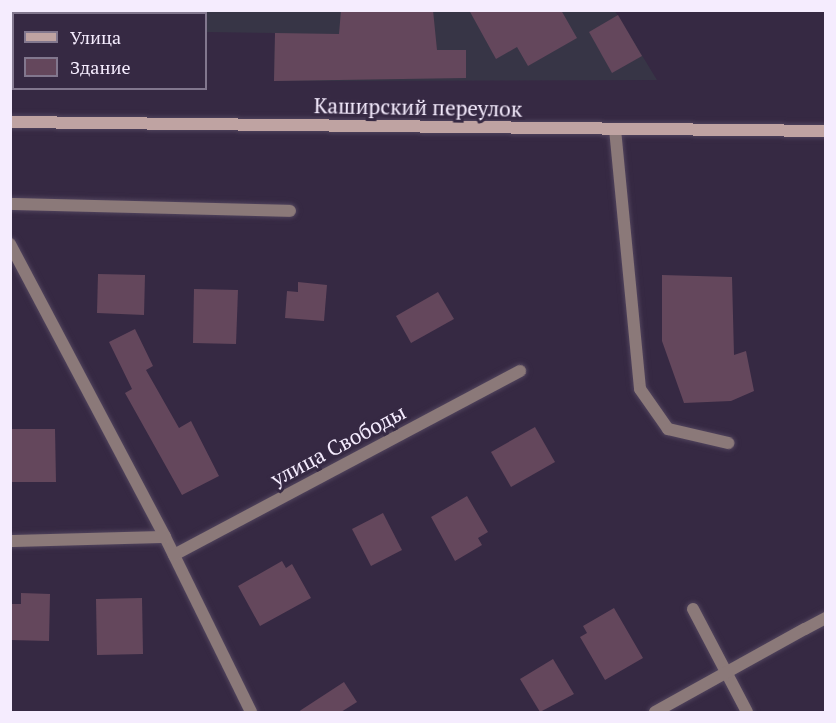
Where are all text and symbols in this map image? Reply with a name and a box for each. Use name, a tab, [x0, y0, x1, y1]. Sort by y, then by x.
legend	[12, 12, 207, 90]
text: Улица	[70, 25, 121, 49]
text: Здание	[70, 55, 130, 79]
street label: Каширский переулок	[314, 93, 522, 121]
street label: улица Свободы	[266, 399, 410, 491]

